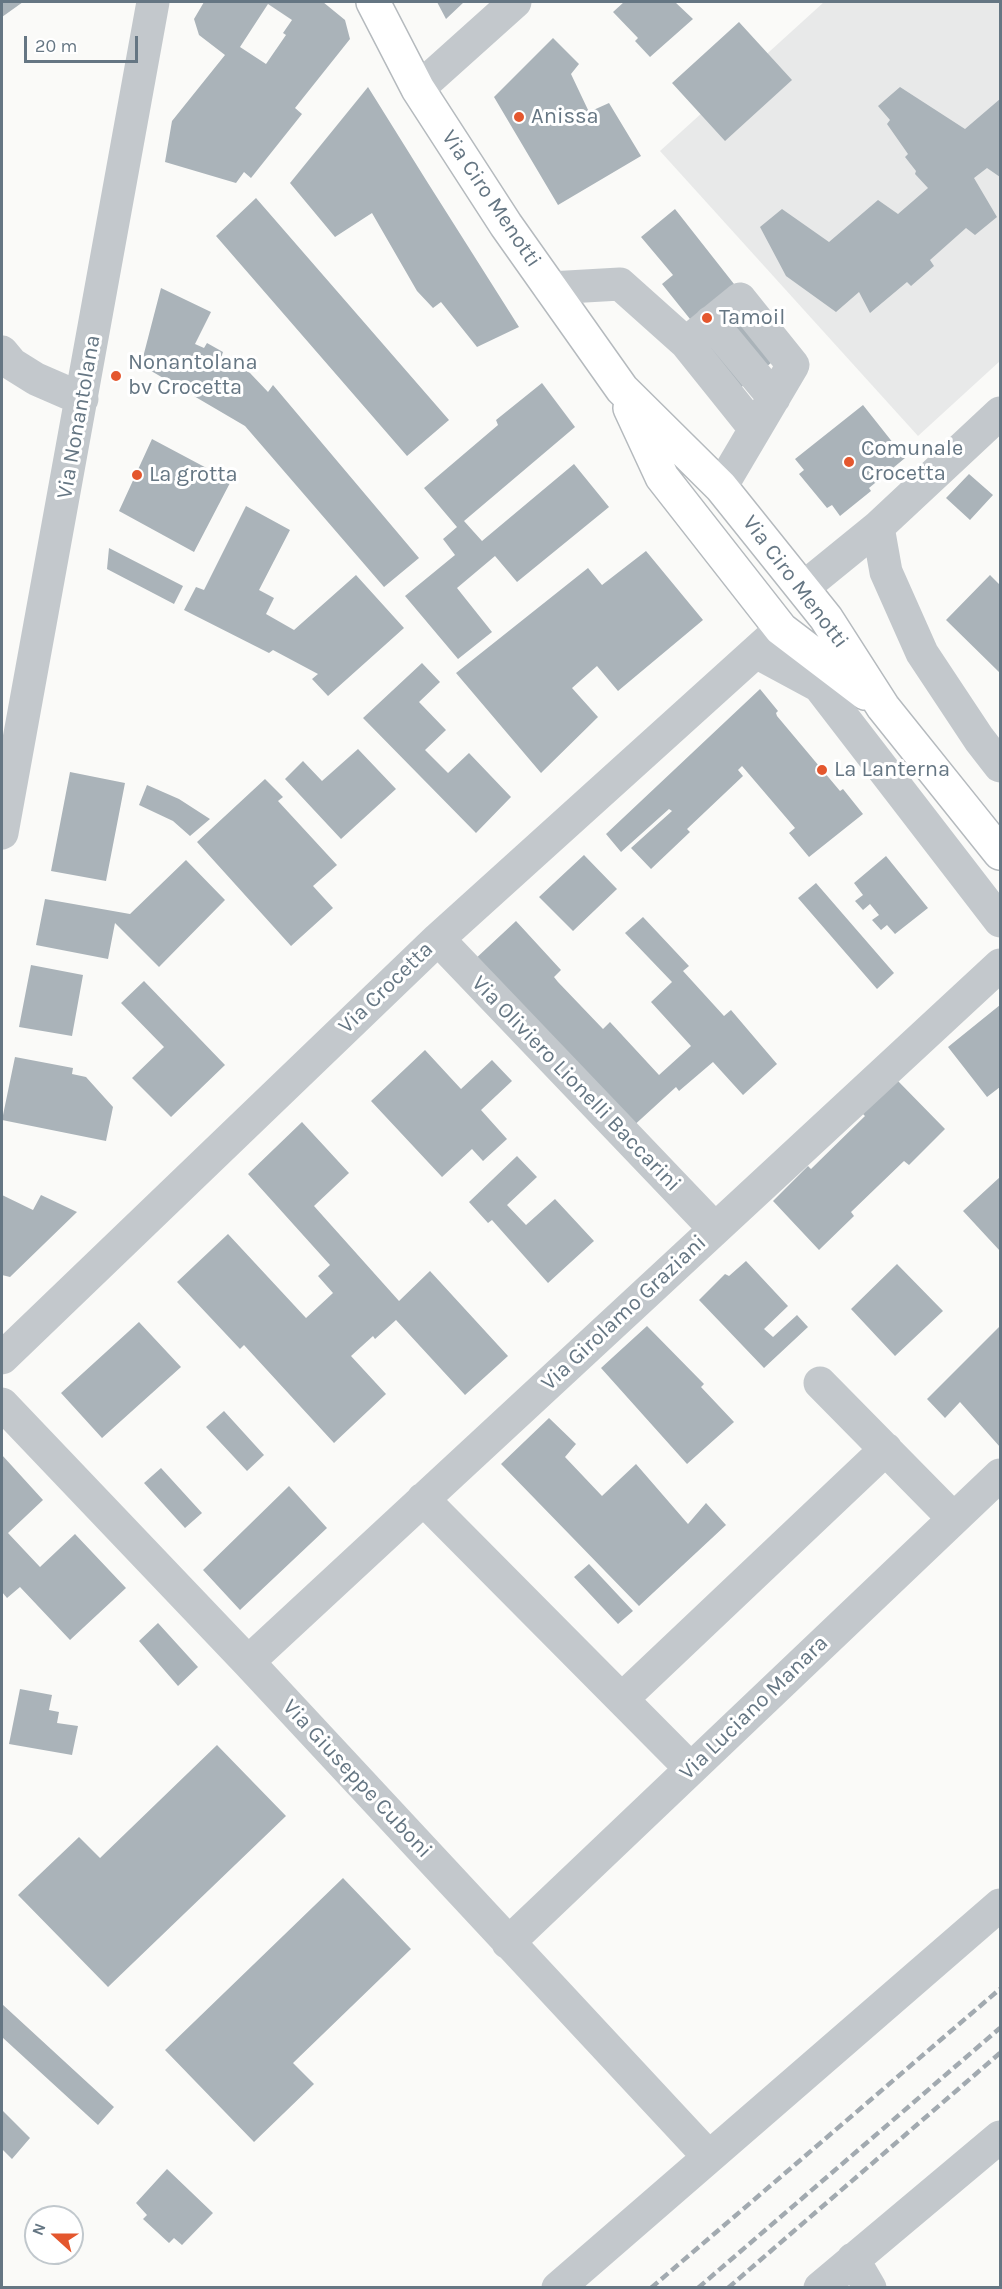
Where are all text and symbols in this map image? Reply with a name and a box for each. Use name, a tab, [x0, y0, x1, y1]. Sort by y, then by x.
scale bar	[27, 24, 141, 62]
text: 20 m	[35, 35, 77, 57]
place label: Anissa	[531, 104, 599, 130]
marker: Anissa	[512, 110, 526, 124]
street label: Via Ciro Menotti	[435, 125, 547, 273]
place label: Tamoil	[719, 305, 786, 331]
marker: Tamoil	[700, 311, 714, 325]
street label: Via Nonantolana	[52, 333, 106, 501]
place label: Nonantolana bv Crocetta	[128, 350, 258, 402]
marker: Nonantolana bv Crocetta	[109, 369, 123, 383]
place label: Comunale Crocetta	[861, 436, 963, 488]
marker: Comunale Crocetta	[842, 455, 856, 469]
place label: La grotta	[149, 462, 238, 488]
marker: La grotta	[130, 468, 144, 482]
street label: Via Ciro Menotti	[736, 510, 854, 654]
place label: La Lanterna	[834, 757, 950, 783]
marker: La Lanterna	[815, 763, 829, 777]
street label: Via Crocetta	[333, 936, 439, 1040]
street label: Via Oliviero Lionelli Baccarini	[466, 971, 686, 1197]
street label: Via Girolamo Graziani	[536, 1230, 712, 1396]
street label: Via Luciano Manara	[674, 1630, 834, 1786]
street label: Via Giuseppe Cuboni	[277, 1694, 437, 1864]
north arrow	[24, 2205, 84, 2265]
text: N	[28, 2220, 50, 2238]

